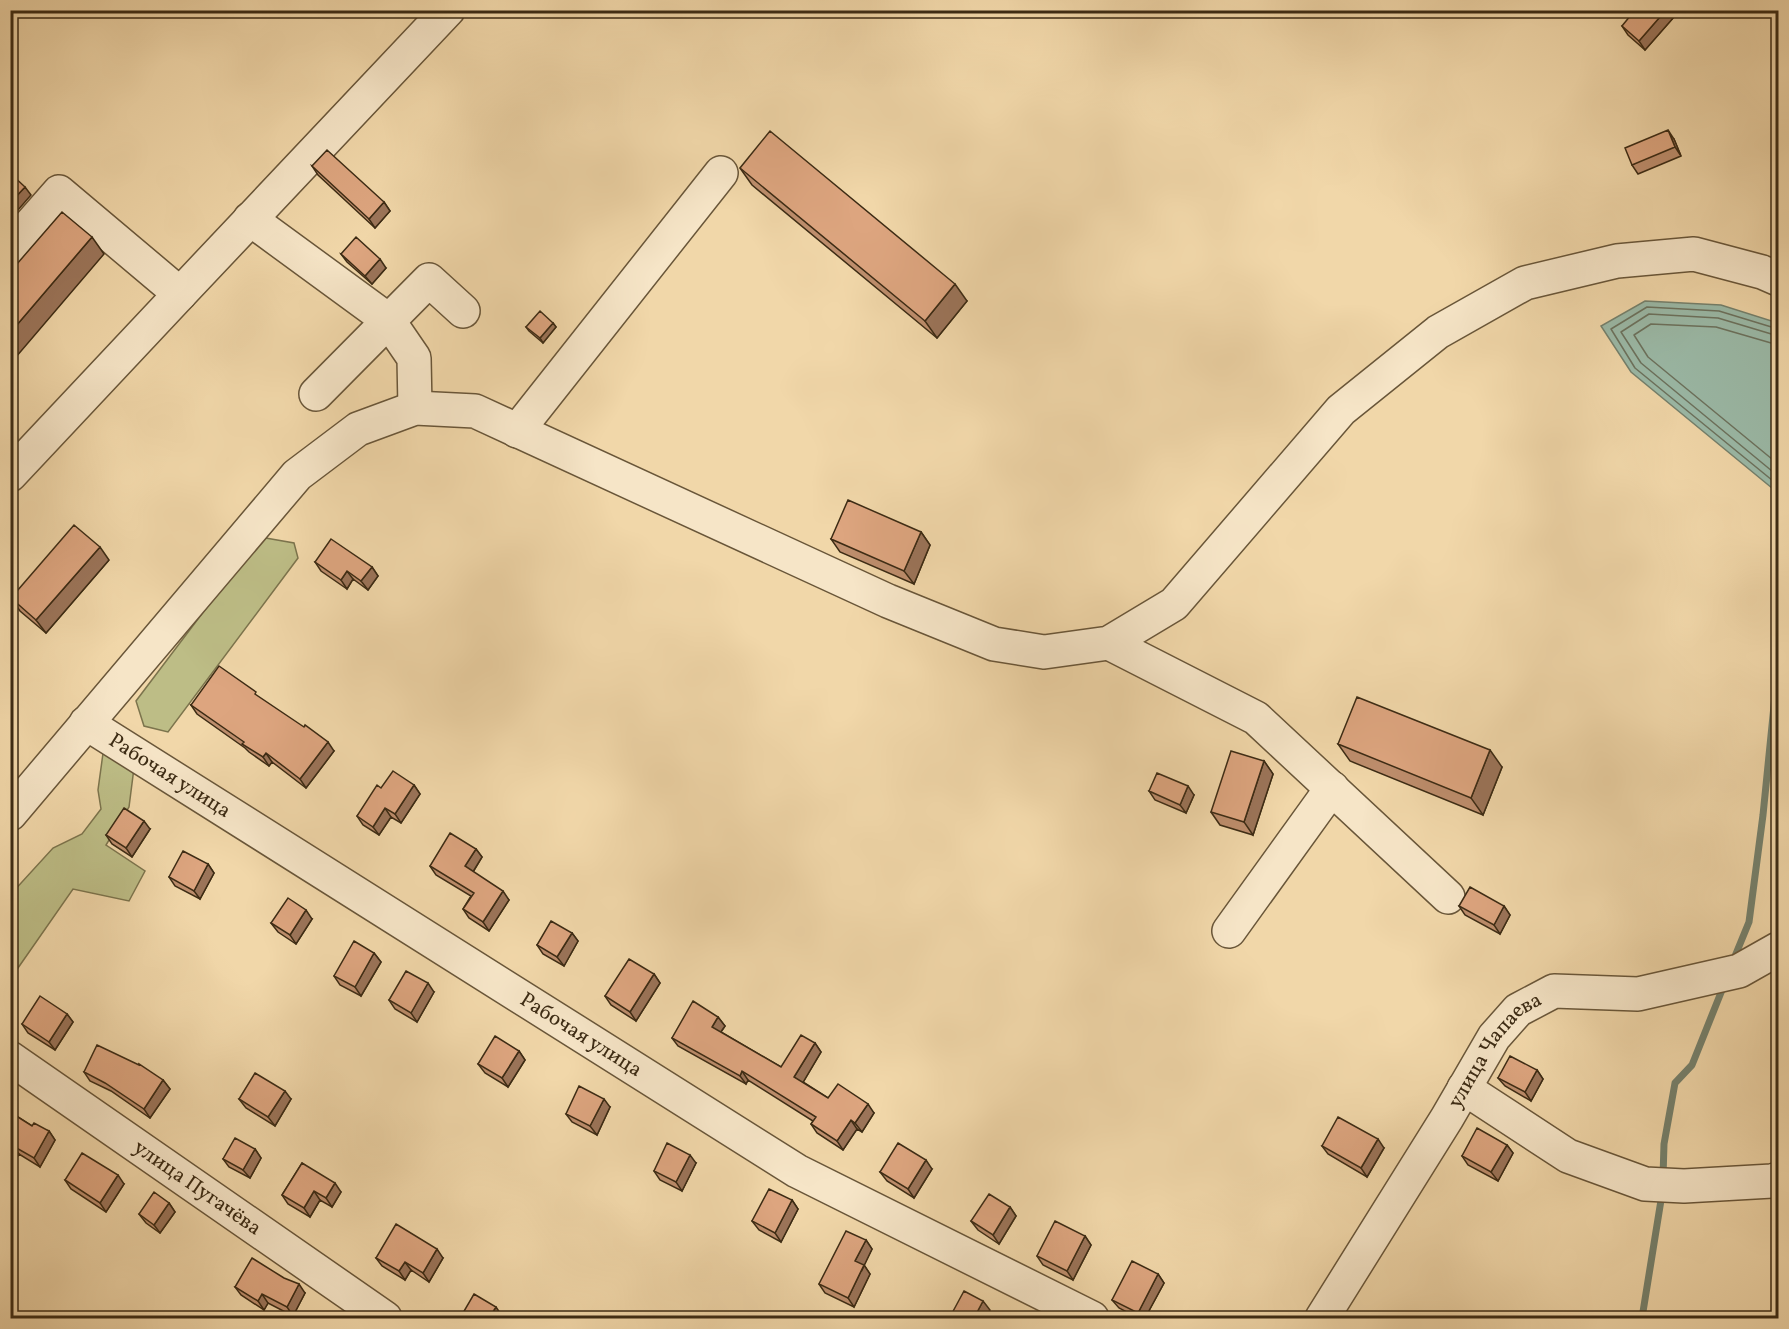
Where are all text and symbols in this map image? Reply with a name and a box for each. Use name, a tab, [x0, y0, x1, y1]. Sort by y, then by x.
street label: Рабочая улица	[103, 726, 237, 825]
street label: Рабочая улица	[514, 985, 648, 1084]
street label: улица Чапаева	[1441, 985, 1547, 1114]
street label: улица Пугачёва	[127, 1133, 267, 1243]

